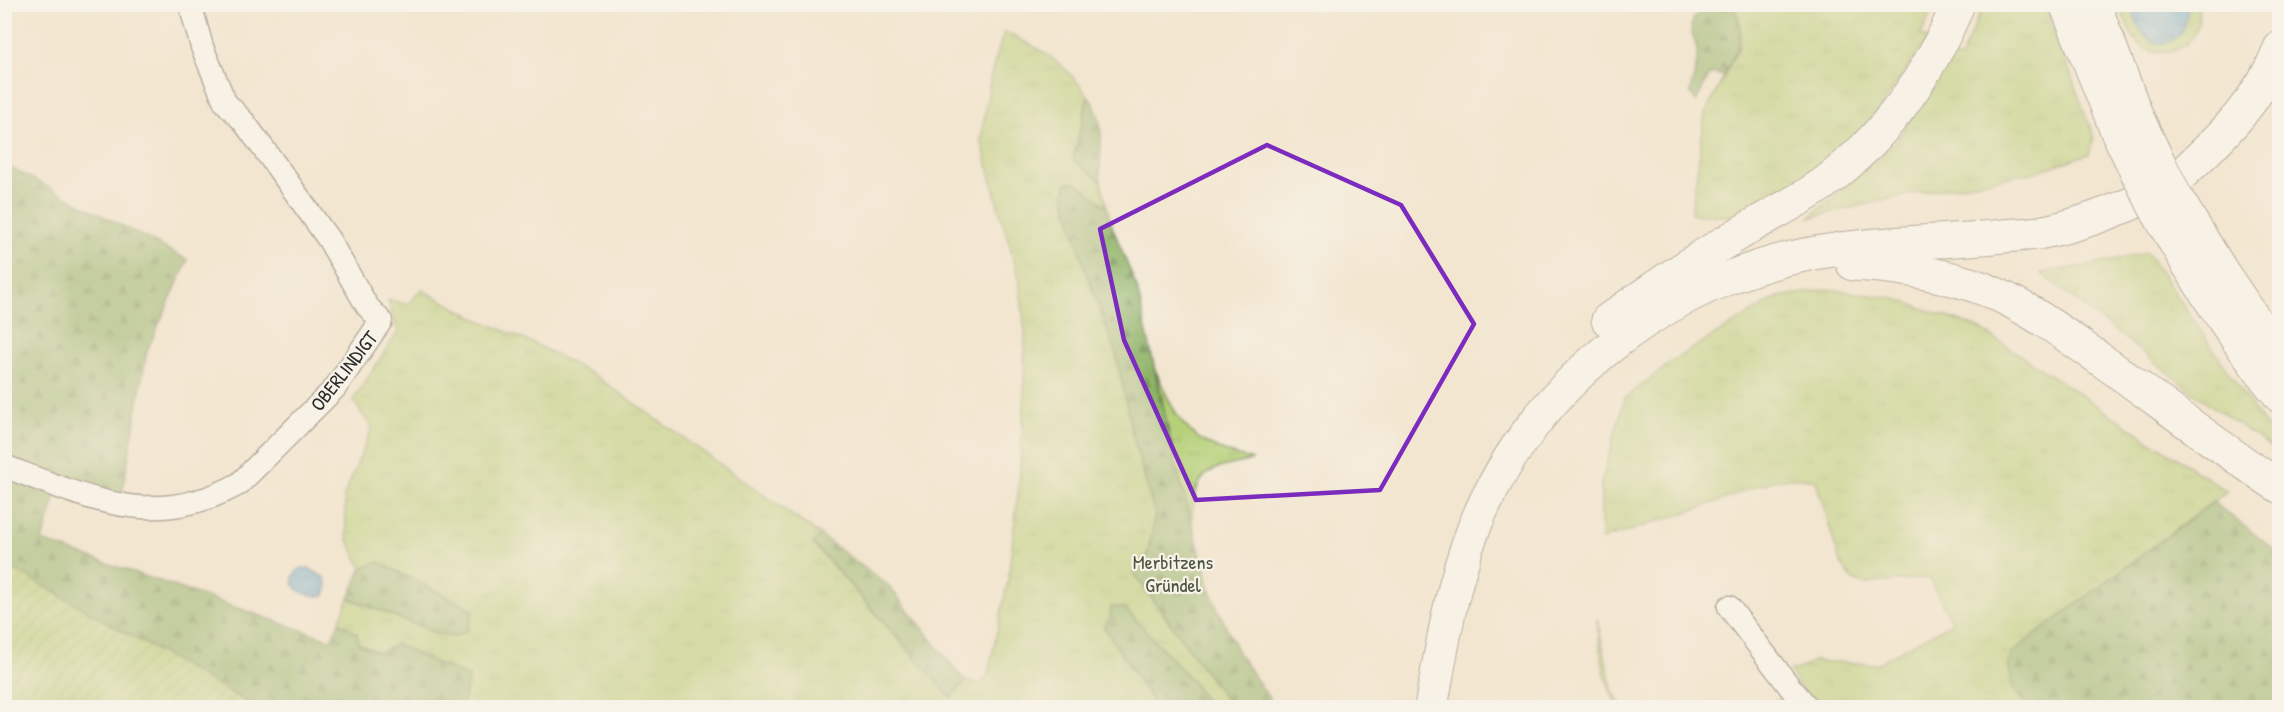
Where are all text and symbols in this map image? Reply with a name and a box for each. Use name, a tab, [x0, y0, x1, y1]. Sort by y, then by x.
street label: OBERLINDIGT	[304, 324, 384, 416]
park label: Merbitzens Gründel	[1133, 548, 1214, 598]

